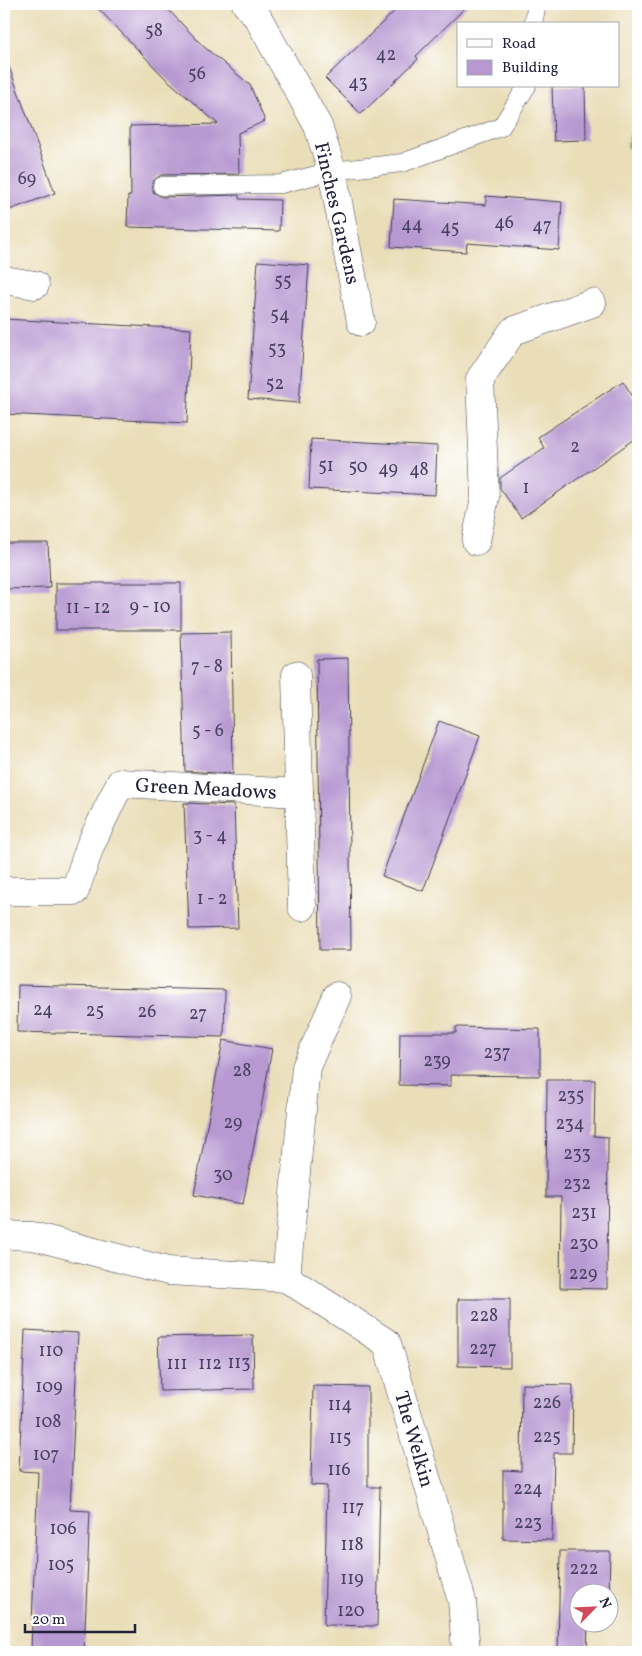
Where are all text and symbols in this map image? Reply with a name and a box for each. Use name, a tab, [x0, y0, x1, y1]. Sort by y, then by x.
house number: 58	[145, 19, 163, 44]
legend	[457, 22, 620, 88]
text: Road	[502, 34, 536, 55]
house number: 42	[376, 43, 396, 68]
text: Building	[502, 58, 559, 79]
house number: 56	[188, 62, 206, 87]
house number: 43	[348, 71, 368, 96]
street label: Finches Gardens	[306, 140, 366, 287]
house number: 69	[18, 167, 36, 192]
house number: 46	[494, 211, 514, 236]
house number: 44	[401, 213, 423, 238]
house number: 47	[532, 214, 552, 239]
house number: 45	[441, 216, 459, 241]
house number: 55	[274, 269, 292, 294]
house number: 54	[270, 303, 290, 328]
house number: 53	[268, 337, 286, 362]
house number: 52	[266, 372, 284, 397]
house number: 2	[570, 435, 580, 460]
house number: 51	[318, 454, 334, 479]
house number: 50	[348, 455, 368, 480]
house number: 49	[378, 457, 398, 482]
house number: 48	[409, 458, 429, 483]
house number: 1	[523, 476, 529, 501]
house number: 9 - 10	[129, 595, 171, 620]
house number: 11 - 12	[66, 596, 110, 621]
house number: 7 - 8	[191, 655, 223, 680]
house number: 5 - 6	[192, 719, 224, 744]
street label: Green Meadows	[135, 772, 277, 808]
house number: 3 - 4	[193, 824, 227, 849]
house number: 1 - 2	[197, 887, 227, 912]
house number: 24	[33, 998, 53, 1023]
house number: 25	[86, 999, 104, 1024]
house number: 26	[138, 1000, 156, 1025]
house number: 27	[189, 1002, 207, 1027]
house number: 237	[483, 1041, 511, 1066]
house number: 239	[423, 1049, 451, 1074]
house number: 28	[233, 1059, 251, 1084]
house number: 235	[557, 1084, 585, 1109]
house number: 29	[224, 1111, 242, 1136]
house number: 234	[555, 1112, 585, 1137]
house number: 233	[563, 1142, 591, 1167]
house number: 30	[213, 1163, 233, 1188]
house number: 232	[563, 1172, 591, 1197]
house number: 231	[571, 1201, 597, 1226]
house number: 230	[570, 1232, 599, 1257]
house number: 229	[569, 1262, 597, 1287]
house number: 228	[470, 1304, 498, 1329]
house number: 227	[469, 1337, 497, 1362]
house number: 110	[39, 1339, 64, 1364]
house number: 113	[227, 1351, 251, 1376]
house number: 111	[167, 1352, 187, 1377]
house number: 112	[198, 1352, 222, 1377]
house number: 109	[35, 1375, 63, 1400]
street label: The Welkin	[386, 1388, 440, 1491]
house number: 226	[533, 1391, 561, 1416]
house number: 114	[328, 1393, 352, 1418]
house number: 108	[35, 1410, 61, 1435]
house number: 225	[533, 1425, 561, 1450]
house number: 115	[329, 1426, 351, 1451]
house number: 107	[33, 1443, 59, 1468]
house number: 116	[327, 1458, 351, 1483]
house number: 224	[513, 1477, 543, 1502]
house number: 117	[342, 1496, 364, 1521]
house number: 223	[514, 1511, 542, 1536]
house number: 106	[49, 1517, 77, 1542]
house number: 118	[340, 1533, 364, 1558]
house number: 105	[48, 1553, 74, 1578]
house number: 222	[570, 1557, 599, 1582]
house number: 119	[340, 1567, 364, 1592]
north arrow	[570, 1584, 620, 1634]
text: N	[594, 1595, 615, 1612]
house number: 120	[337, 1599, 365, 1624]
scale bar	[25, 1601, 135, 1633]
text: 20 m	[32, 1610, 65, 1631]

